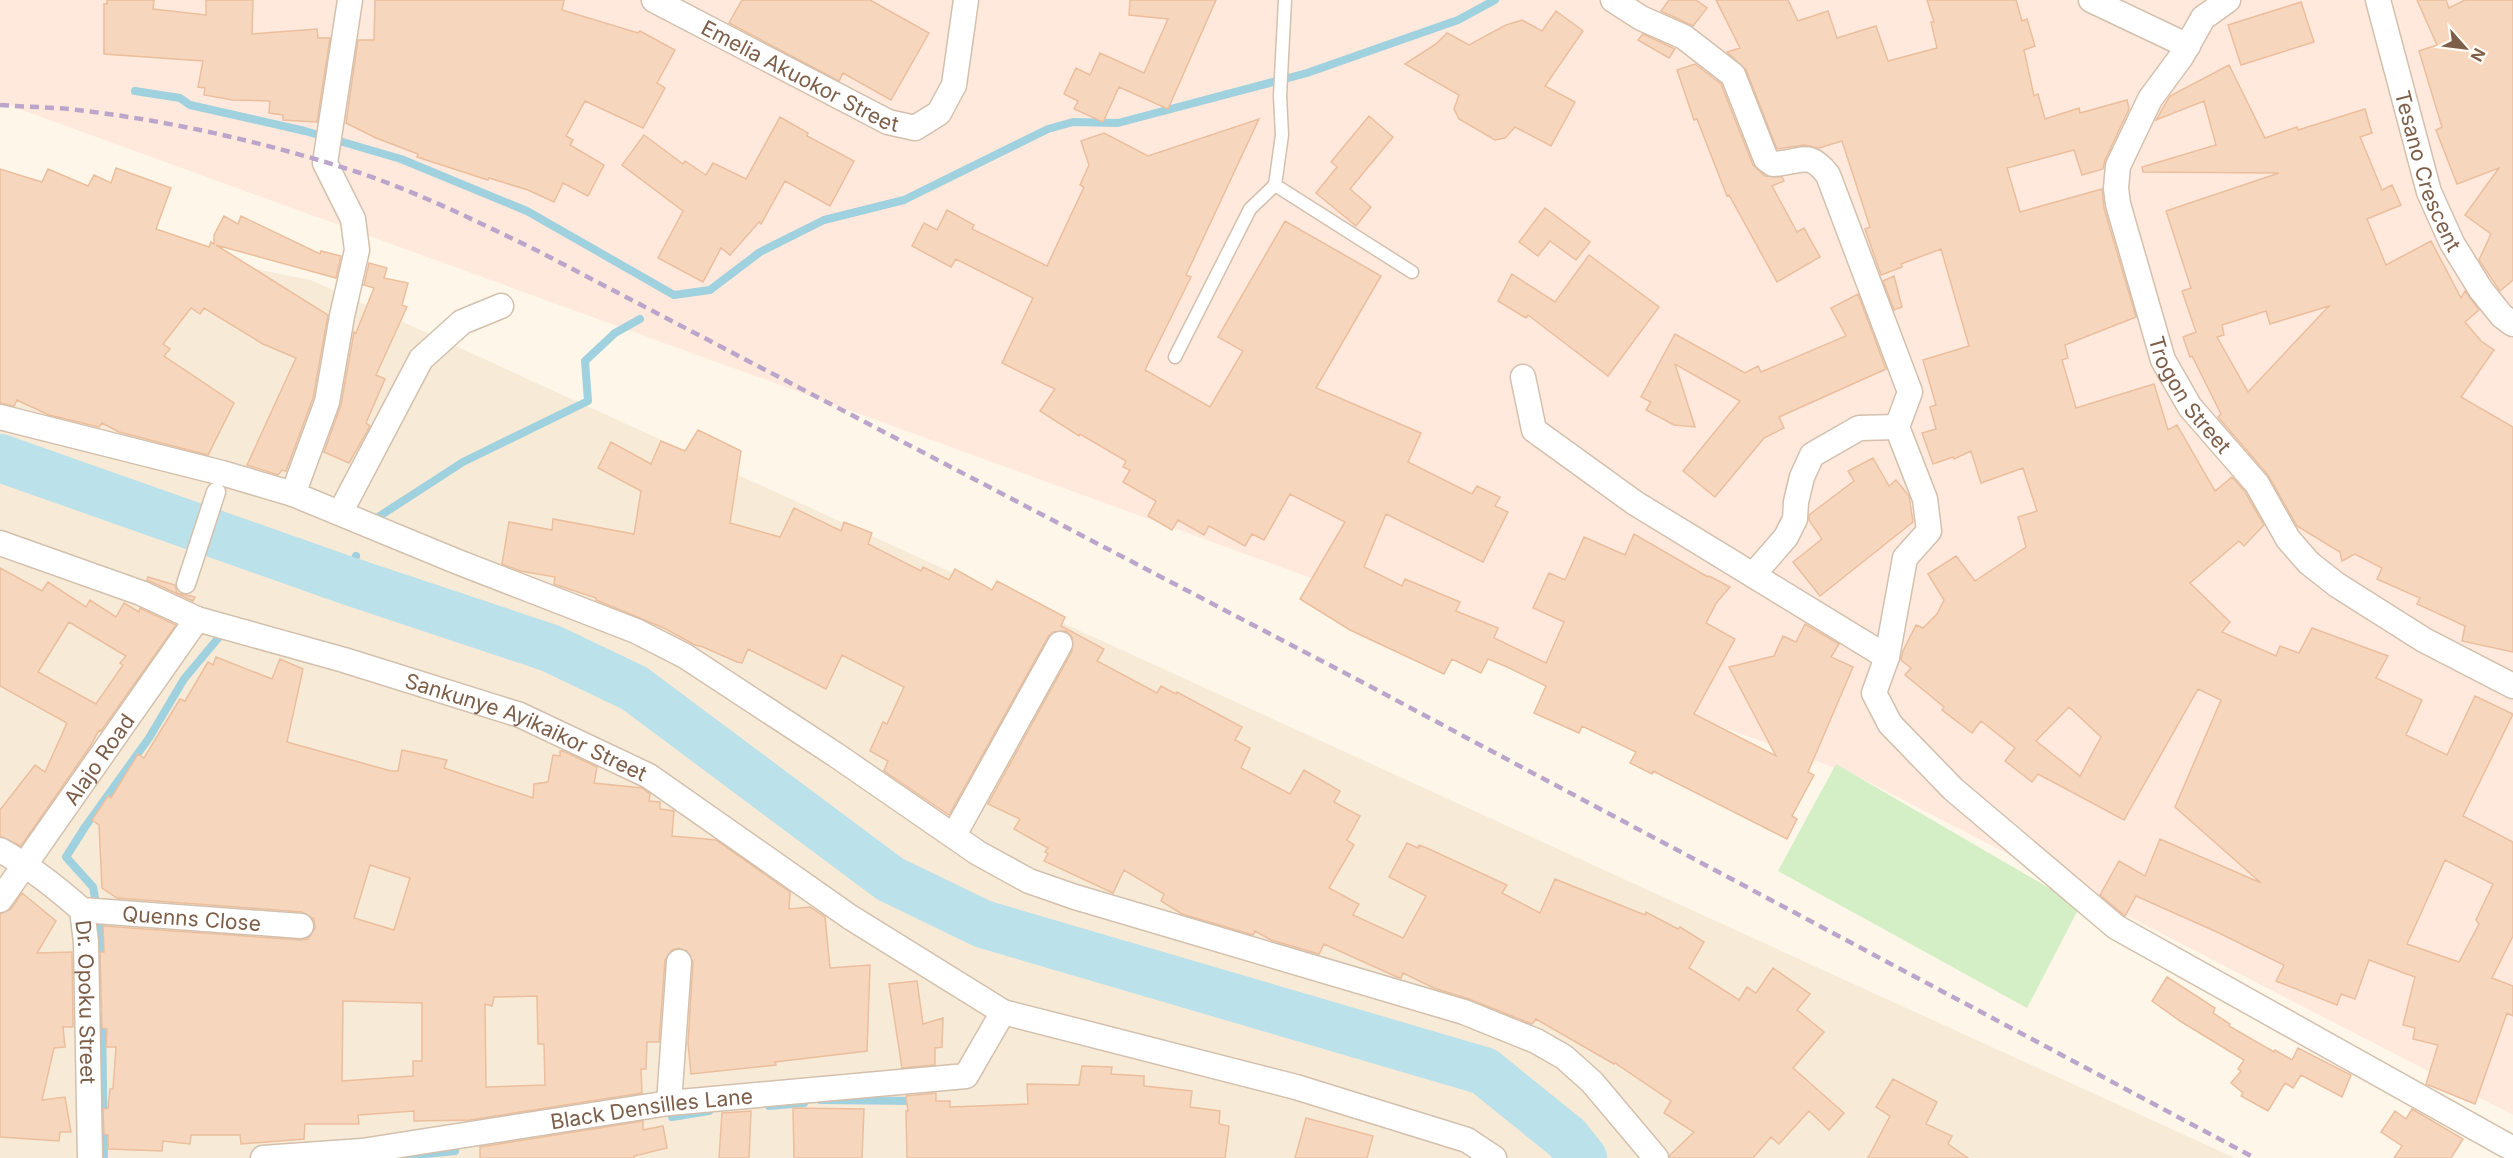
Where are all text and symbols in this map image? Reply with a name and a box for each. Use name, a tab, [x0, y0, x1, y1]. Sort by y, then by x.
street label: Emelia Akuokor Street	[697, 15, 901, 137]
north arrow	[2435, 18, 2495, 78]
text: N	[2467, 45, 2490, 65]
street label: Tesano Crescent	[2390, 88, 2467, 256]
street label: Trogon Street	[2144, 333, 2237, 458]
street label: Sankunye Ayikaikor Street	[402, 667, 651, 786]
street label: Alajo Road	[58, 709, 139, 810]
street label: Quenns Close	[122, 900, 262, 936]
street label: Dr. Opoku Street	[71, 918, 101, 1084]
street label: Black Densilles Lane	[549, 1083, 754, 1134]

